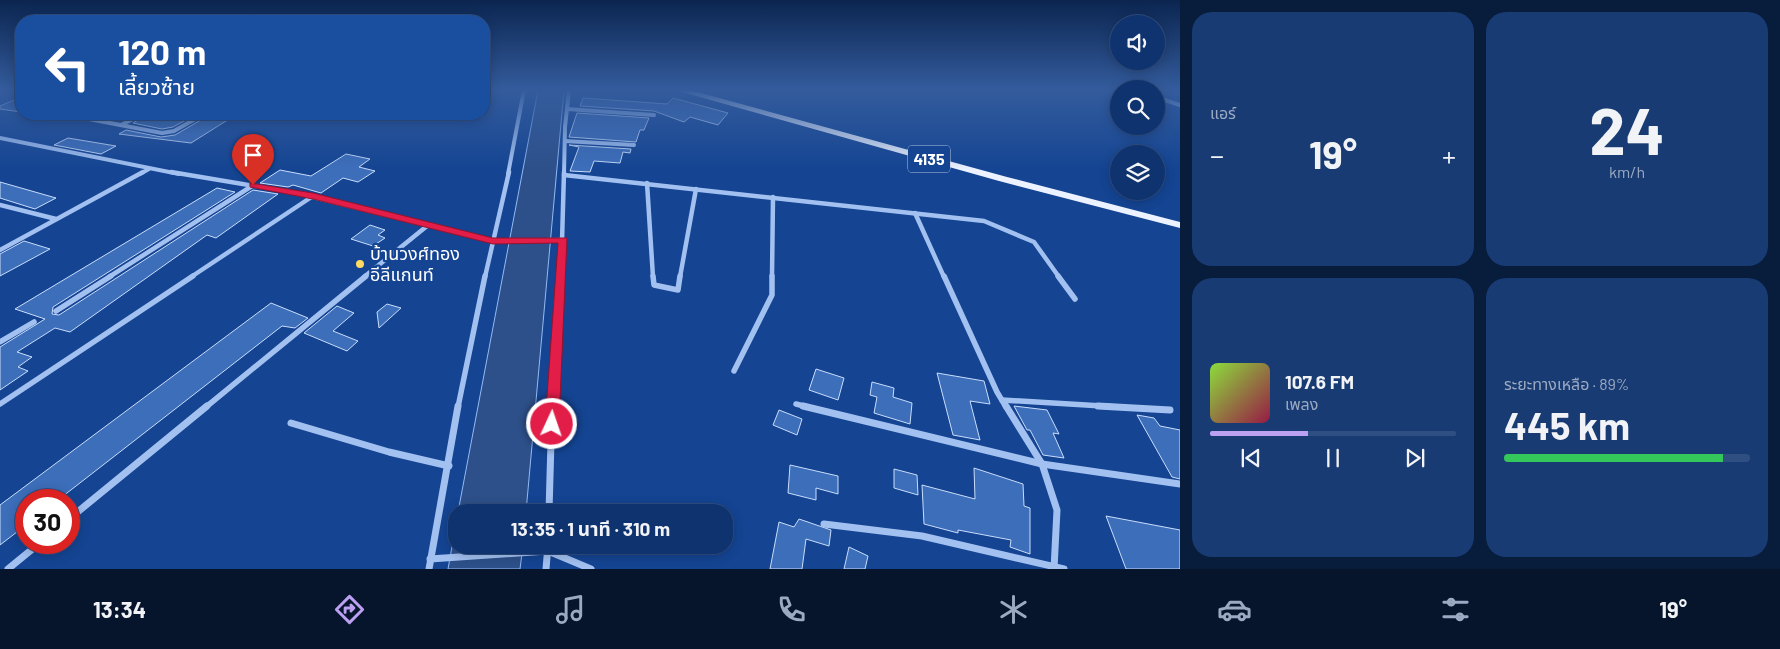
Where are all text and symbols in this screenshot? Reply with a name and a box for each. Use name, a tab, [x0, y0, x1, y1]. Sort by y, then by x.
map controls	[1110, 15, 1165, 200]
button: sound	[1110, 15, 1165, 70]
text: 120 m	[118, 30, 206, 72]
icon: left	[35, 35, 100, 100]
text: เลี้ยวซ้าย	[118, 73, 195, 99]
button: search	[1110, 80, 1165, 135]
text: 24	[1589, 90, 1665, 168]
text: แอร์	[1210, 103, 1236, 122]
text: 19°	[1309, 131, 1357, 177]
pin	[232, 134, 274, 185]
text: −	[1210, 138, 1224, 172]
text: +	[1442, 138, 1456, 172]
icon: arrive	[239, 141, 267, 169]
button: layers	[1110, 145, 1165, 200]
road number: 4135	[908, 146, 950, 172]
text: km/h	[1609, 162, 1645, 181]
place label: บ้านวงศ์ทอง อีลีแกนท์	[370, 242, 460, 285]
marker: บ้านวงศ์ทอง อีลีแกนท์	[354, 258, 366, 270]
text: 107.6 FM	[1285, 370, 1354, 393]
text: ระยะทางเหลือ · 89%	[1504, 374, 1629, 393]
text: เพลง	[1285, 394, 1318, 413]
position arrow	[525, 397, 577, 449]
text: 445 km	[1504, 402, 1630, 448]
icon: previous	[1237, 444, 1265, 472]
icon: pause	[1319, 444, 1347, 472]
icon: next	[1401, 444, 1429, 472]
speed limit sign: 30	[15, 489, 80, 554]
text: 13:35 · 1 นาที · 310 m	[511, 517, 670, 540]
icon: directions	[332, 592, 367, 627]
icon: music	[553, 592, 588, 627]
icon: phone	[774, 592, 809, 627]
icon: climate	[996, 592, 1031, 627]
icon: car	[1217, 592, 1252, 627]
icon: filters	[1438, 592, 1473, 627]
text: 13:34	[93, 596, 146, 622]
text: 19°	[1659, 596, 1687, 622]

